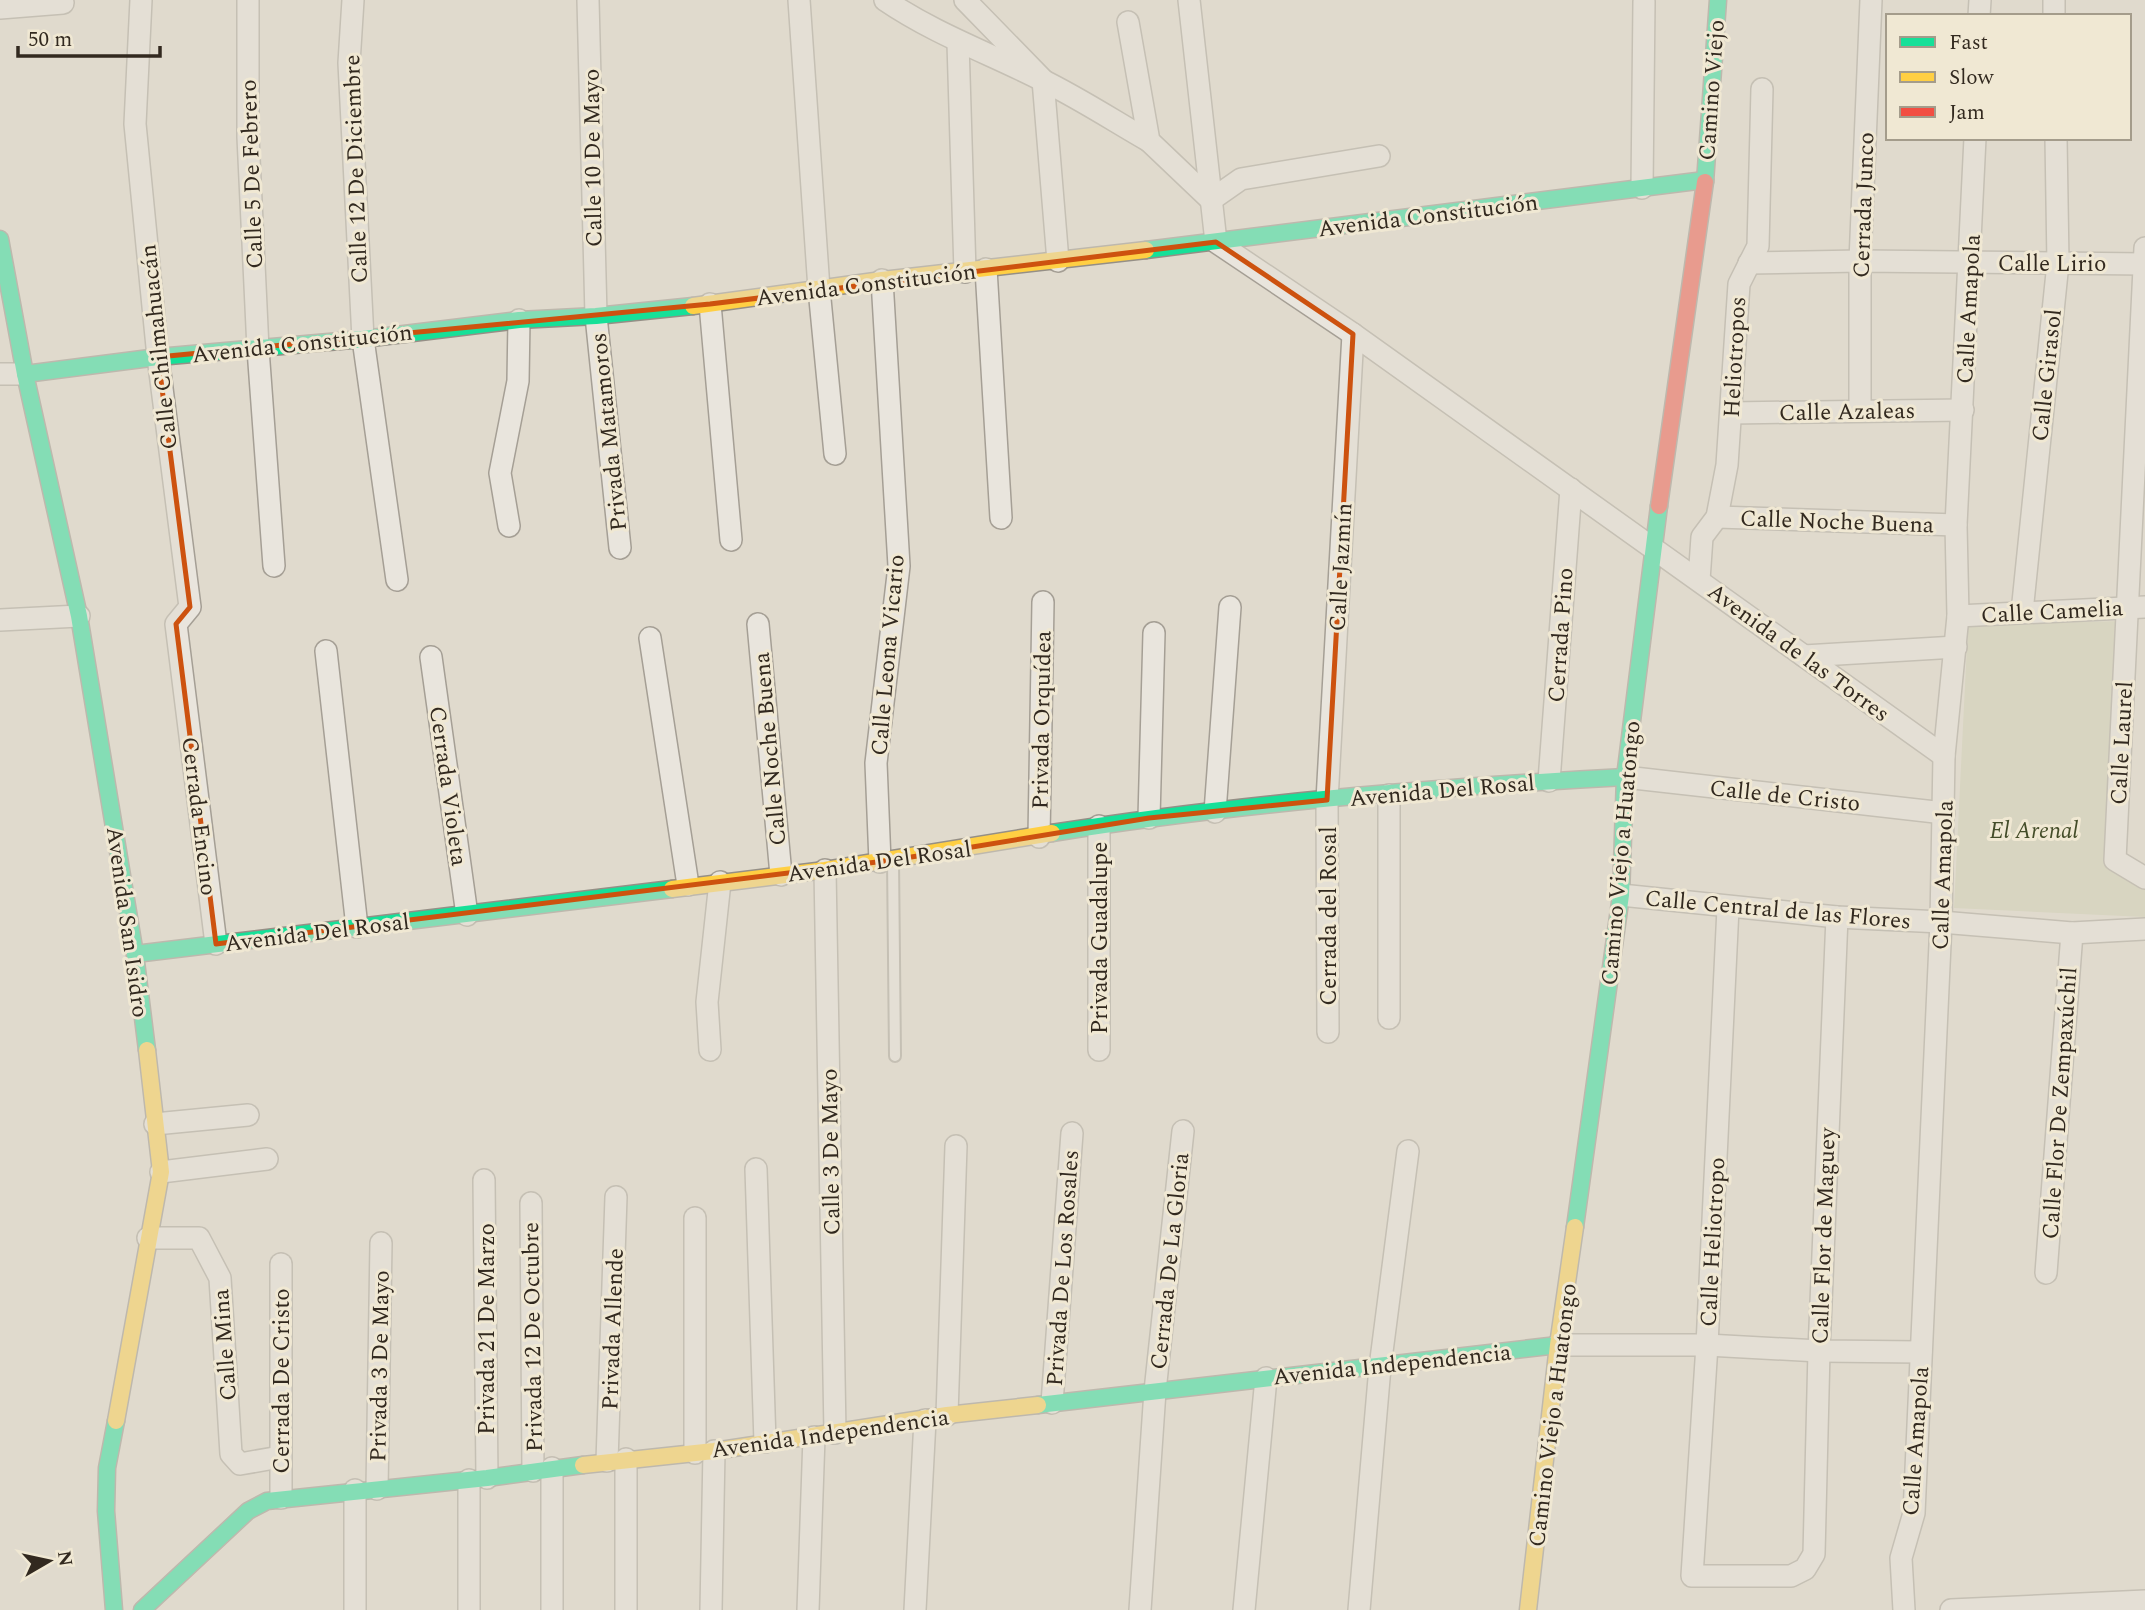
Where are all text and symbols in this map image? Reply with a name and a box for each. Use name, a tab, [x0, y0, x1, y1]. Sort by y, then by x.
scale bar	[18, 14, 159, 58]
legend	[1886, 14, 2131, 140]
street label: Camino Viejo	[1690, 18, 1735, 162]
text: 50 m	[28, 24, 72, 56]
text: Fast	[1949, 27, 1988, 59]
street label: Calle 12 De Diciembre	[335, 54, 378, 284]
text: Slow	[1949, 62, 1995, 94]
street label: Calle 10 De Mayo	[574, 69, 613, 247]
street label: Calle 5 De Febrero	[232, 79, 273, 269]
text: Jam	[1949, 97, 1985, 129]
street label: Cerrada Junco	[1844, 132, 1885, 279]
street label: Avenida Constitución	[1316, 186, 1540, 247]
street label: Calle Amapola	[1948, 233, 1991, 385]
street label: Calle Chilmahuacán	[131, 243, 188, 451]
street label: Calle Lirio	[1998, 247, 2106, 282]
street label: Avenida Constitución	[754, 255, 978, 316]
street label: Heliotropos	[1715, 295, 1756, 419]
street label: Calle Girasol	[2023, 307, 2072, 443]
street label: Avenida Constitución	[190, 316, 414, 373]
street label: Privada Matamoros	[582, 331, 637, 533]
street label: Calle Azaleas	[1779, 394, 1916, 431]
street label: Calle Jazmín	[1321, 502, 1362, 632]
street label: Calle Noche Buena	[1739, 502, 1935, 543]
street label: Calle Leona Vicario	[862, 553, 915, 757]
street label: Cerrada Pino	[1539, 566, 1584, 704]
street label: Avenida de las Torres	[1699, 575, 1897, 732]
street label: Calle Camelia	[1980, 591, 2124, 634]
street label: Privada Orquídea	[1023, 630, 1062, 810]
street label: Calle Noche Buena	[745, 651, 796, 847]
street label: Calle Laurel	[2102, 680, 2143, 806]
street label: Cerrada Violeta	[419, 704, 476, 869]
street label: Camino Viejo a Huatongo	[1592, 719, 1650, 987]
street label: Cerrada Encino	[171, 735, 226, 898]
street label: Avenida Del Rosal	[1348, 766, 1536, 817]
street label: Calle de Cristo	[1708, 771, 1862, 822]
street label: Calle Amapola	[1923, 799, 1964, 951]
park label: El Arenal	[1990, 814, 2079, 849]
street label: Avenida San Isidro	[96, 825, 157, 1020]
street label: Cerrada del Rosal	[1312, 826, 1347, 1006]
street label: Avenida Del Rosal	[785, 832, 974, 893]
street label: Privada Guadalupe	[1083, 842, 1118, 1034]
street label: Calle Central de las Flores	[1643, 881, 1913, 940]
street label: Avenida Del Rosal	[223, 905, 411, 962]
street label: Calle Flor De Zempaxúchil	[2034, 966, 2087, 1240]
street label: Calle 3 De Mayo	[813, 1068, 850, 1236]
street label: Calle Flor de Maguey	[1803, 1126, 1846, 1345]
street label: Privada De Los Rosales	[1038, 1149, 1089, 1387]
street label: Cerrada De La Gloria	[1142, 1151, 1199, 1371]
street label: Calle Heliotropo	[1692, 1156, 1735, 1328]
street label: Privada 12 De Octubre	[514, 1222, 553, 1452]
street label: Privada 21 De Marzo	[470, 1223, 505, 1435]
street label: Privada Allende	[593, 1248, 634, 1411]
street label: Privada 3 De Mayo	[361, 1270, 400, 1462]
street label: Camino Viejo a Huatongo	[1520, 1281, 1587, 1549]
street label: Calle Mina	[204, 1288, 247, 1402]
street label: Cerrada De Cristo	[265, 1288, 300, 1474]
street label: Avenida Independencia	[1271, 1336, 1513, 1395]
street label: Calle Amapola	[1894, 1365, 1939, 1517]
street label: Avenida Independencia	[709, 1400, 951, 1468]
north arrow	[14, 1526, 84, 1596]
text: N	[49, 1549, 80, 1569]

